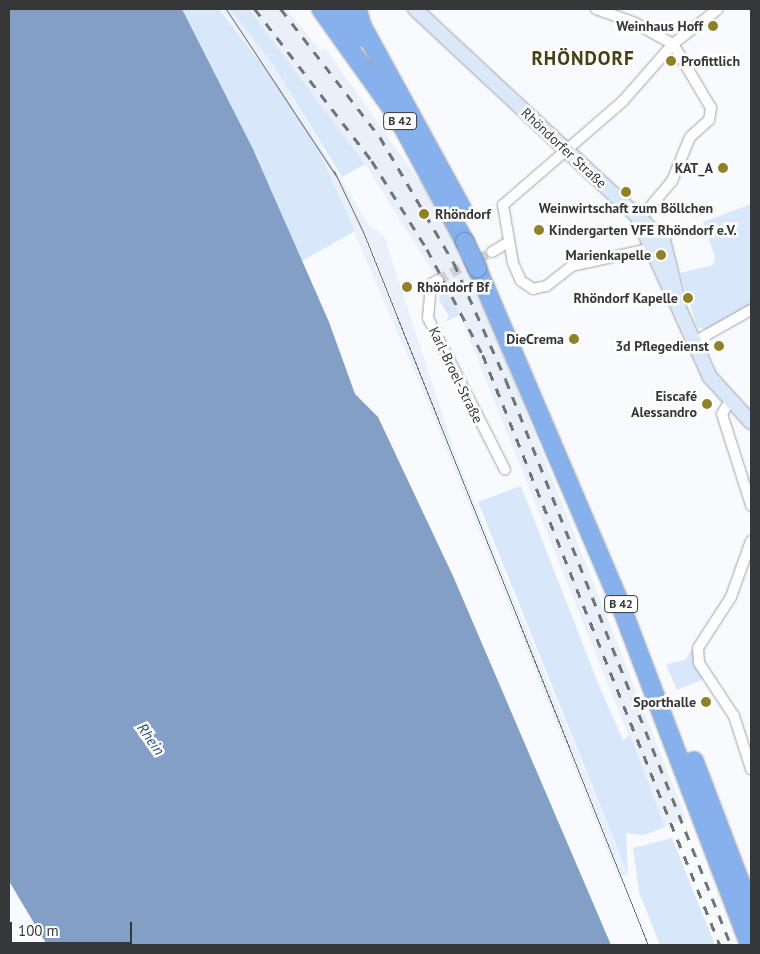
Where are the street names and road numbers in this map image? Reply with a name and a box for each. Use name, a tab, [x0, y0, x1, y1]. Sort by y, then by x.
street label: Rhöndorfer Straße	[518, 104, 610, 192]
road number: B 42	[382, 112, 418, 130]
street label: Karl-Broel-Straße	[425, 324, 487, 426]
road number: B 42	[604, 594, 638, 614]

